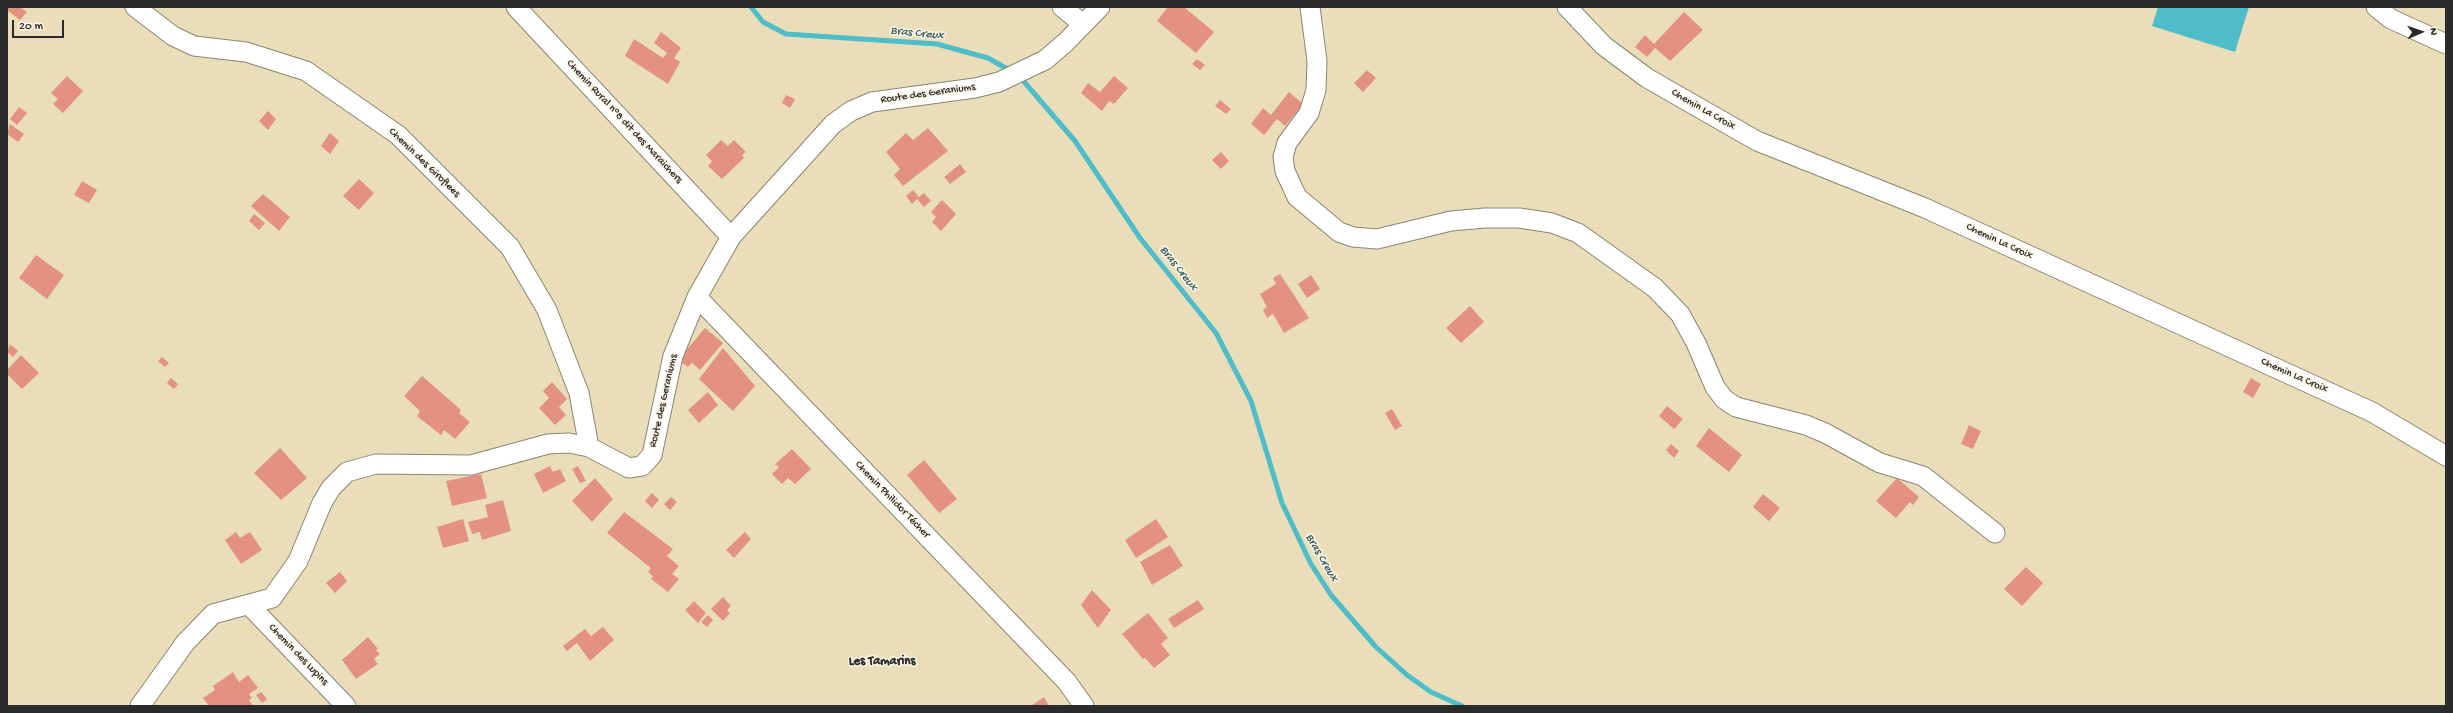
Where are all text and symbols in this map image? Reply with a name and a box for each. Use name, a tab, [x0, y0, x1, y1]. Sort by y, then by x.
scale bar	[14, 12, 66, 38]
north arrow	[2401, 12, 2441, 52]
text: 20 m	[19, 20, 43, 34]
water label: Bras Creux	[890, 24, 944, 44]
text: N	[2427, 28, 2439, 35]
street label: Chemin Rural n°8 dit des Maraichers	[563, 57, 685, 187]
street label: Route des Geraniums	[880, 81, 976, 107]
street label: Chemin La Croix	[1669, 86, 1737, 134]
street label: Chemin des Giroflees	[385, 125, 463, 201]
street label: Chemin La Croix	[1964, 221, 2034, 263]
water label: Bras Creux	[1156, 244, 1200, 294]
street label: Route des Geraniums	[647, 353, 681, 449]
street label: Chemin La Croix	[2258, 355, 2330, 397]
street label: Chemin Philidor Técher	[852, 459, 932, 541]
water label: Bras Creux	[1301, 531, 1341, 585]
street label: Chemin des Lupins	[265, 621, 331, 689]
district label: Les Tamarins	[849, 654, 915, 670]

